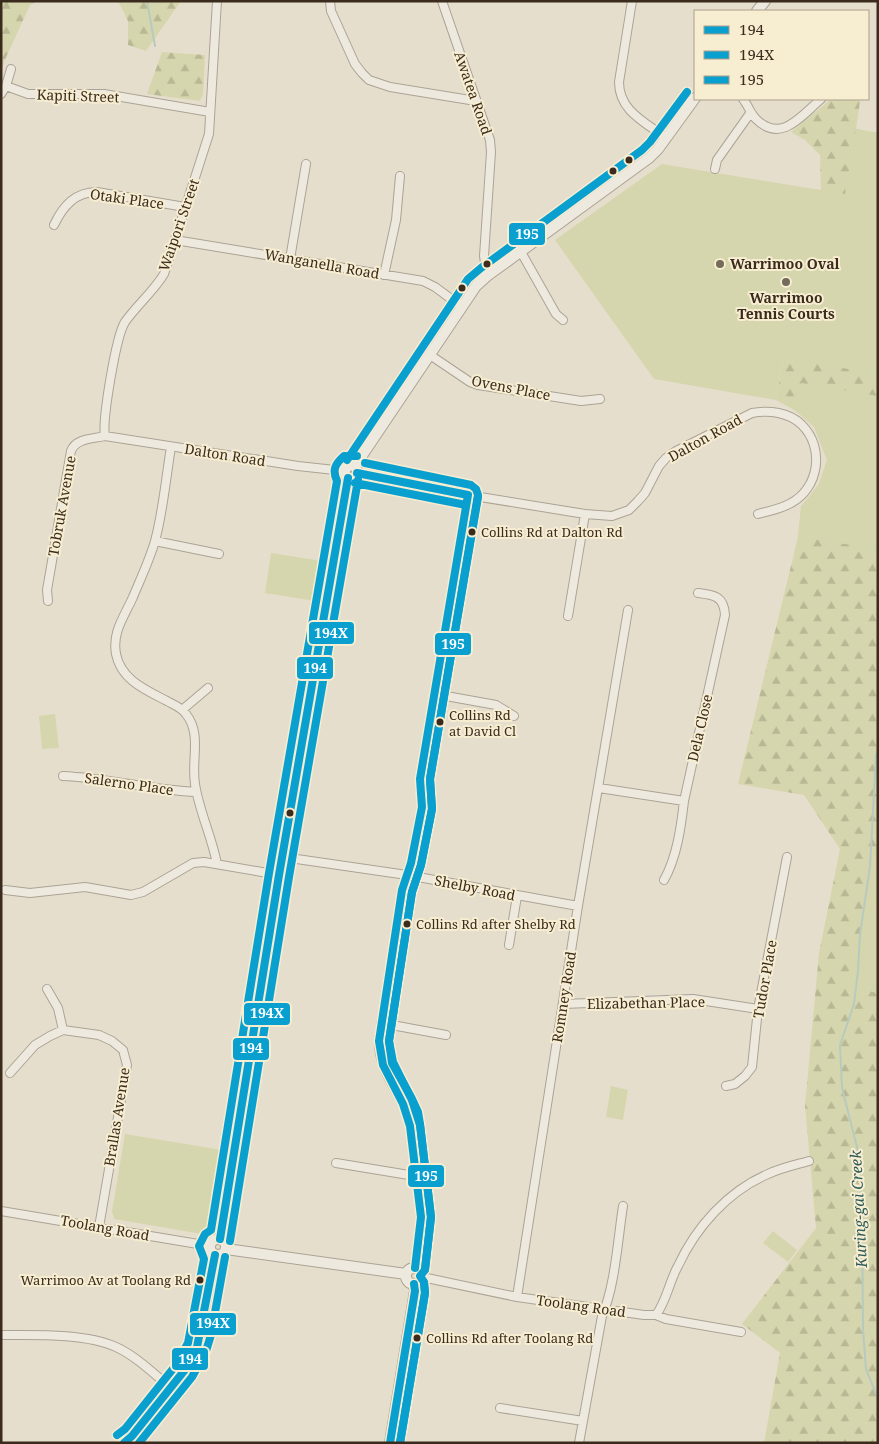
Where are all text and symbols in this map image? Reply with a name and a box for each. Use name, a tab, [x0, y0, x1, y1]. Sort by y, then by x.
legend	[694, 10, 869, 100]
text: 194	[739, 19, 765, 39]
text: 194X	[739, 44, 774, 64]
street label: Awatea Road	[450, 49, 497, 137]
text: 195	[739, 69, 764, 89]
street label: Kapiti Street	[36, 85, 120, 106]
unlabelled marker	[624, 155, 634, 165]
unlabelled marker	[608, 166, 618, 176]
street label: Waipori Street	[154, 176, 203, 274]
street label: Otaki Place	[89, 184, 165, 213]
line badge: 195	[508, 222, 546, 246]
text: 195	[515, 224, 539, 243]
street label: Wanganella Road	[263, 244, 381, 283]
place label: Warrimoo Oval	[730, 254, 840, 273]
marker: Warrimoo Oval	[714, 258, 726, 270]
unlabelled marker	[482, 259, 492, 269]
marker: Warrimoo Tennis Courts	[780, 276, 792, 288]
unlabelled marker	[457, 283, 467, 293]
place label: Warrimoo Tennis Courts	[737, 288, 835, 323]
street label: Ovens Place	[470, 371, 552, 404]
street label: Dalton Road	[664, 409, 745, 466]
street label: Dalton Road	[183, 439, 267, 470]
street label: Tobruk Avenue	[43, 454, 80, 558]
place label: Collins Rd at Dalton Rd	[481, 523, 623, 541]
marker: Collins Rd at Dalton Rd	[467, 527, 477, 537]
line badge: 194X	[308, 621, 355, 645]
text: 194X	[314, 623, 349, 642]
line badge: 195	[434, 632, 472, 656]
text: 195	[441, 634, 465, 653]
line badge: 194	[296, 656, 334, 680]
text: 194	[303, 658, 327, 677]
street label: Dela Close	[683, 692, 716, 763]
place label: Collins Rd at David Cl	[449, 706, 516, 740]
marker: Collins Rd at David Cl	[435, 717, 445, 727]
street label: Salerno Place	[83, 768, 175, 799]
unlabelled marker	[285, 808, 295, 818]
street label: Shelby Road	[433, 870, 518, 905]
place label: Collins Rd after Shelby Rd	[416, 915, 576, 933]
marker: Collins Rd after Shelby Rd	[402, 919, 412, 929]
street label: Tudor Place	[748, 938, 781, 1020]
street label: Romney Road	[547, 949, 580, 1044]
street label: Elizabethan Place	[587, 992, 705, 1013]
line badge: 194X	[243, 1002, 291, 1026]
text: 194X	[250, 1003, 285, 1022]
line badge: 194	[232, 1037, 270, 1061]
text: 194	[239, 1038, 263, 1057]
street label: Brallas Avenue	[99, 1066, 134, 1168]
water label: Kuring-gai Creek	[845, 1149, 871, 1269]
line badge: 195	[407, 1164, 445, 1188]
text: 195	[414, 1166, 438, 1185]
street label: Toolang Road	[59, 1210, 152, 1245]
place label: Warrimoo Av at Toolang Rd	[20, 1271, 191, 1289]
marker: Warrimoo Av at Toolang Rd	[195, 1275, 205, 1285]
street label: Toolang Road	[535, 1290, 627, 1321]
line badge: 194X	[189, 1312, 237, 1336]
text: 194X	[196, 1313, 231, 1332]
place label: Collins Rd after Toolang Rd	[426, 1329, 593, 1347]
marker: Collins Rd after Toolang Rd	[412, 1333, 422, 1343]
line badge: 194	[171, 1347, 209, 1371]
text: 194	[178, 1349, 202, 1368]

